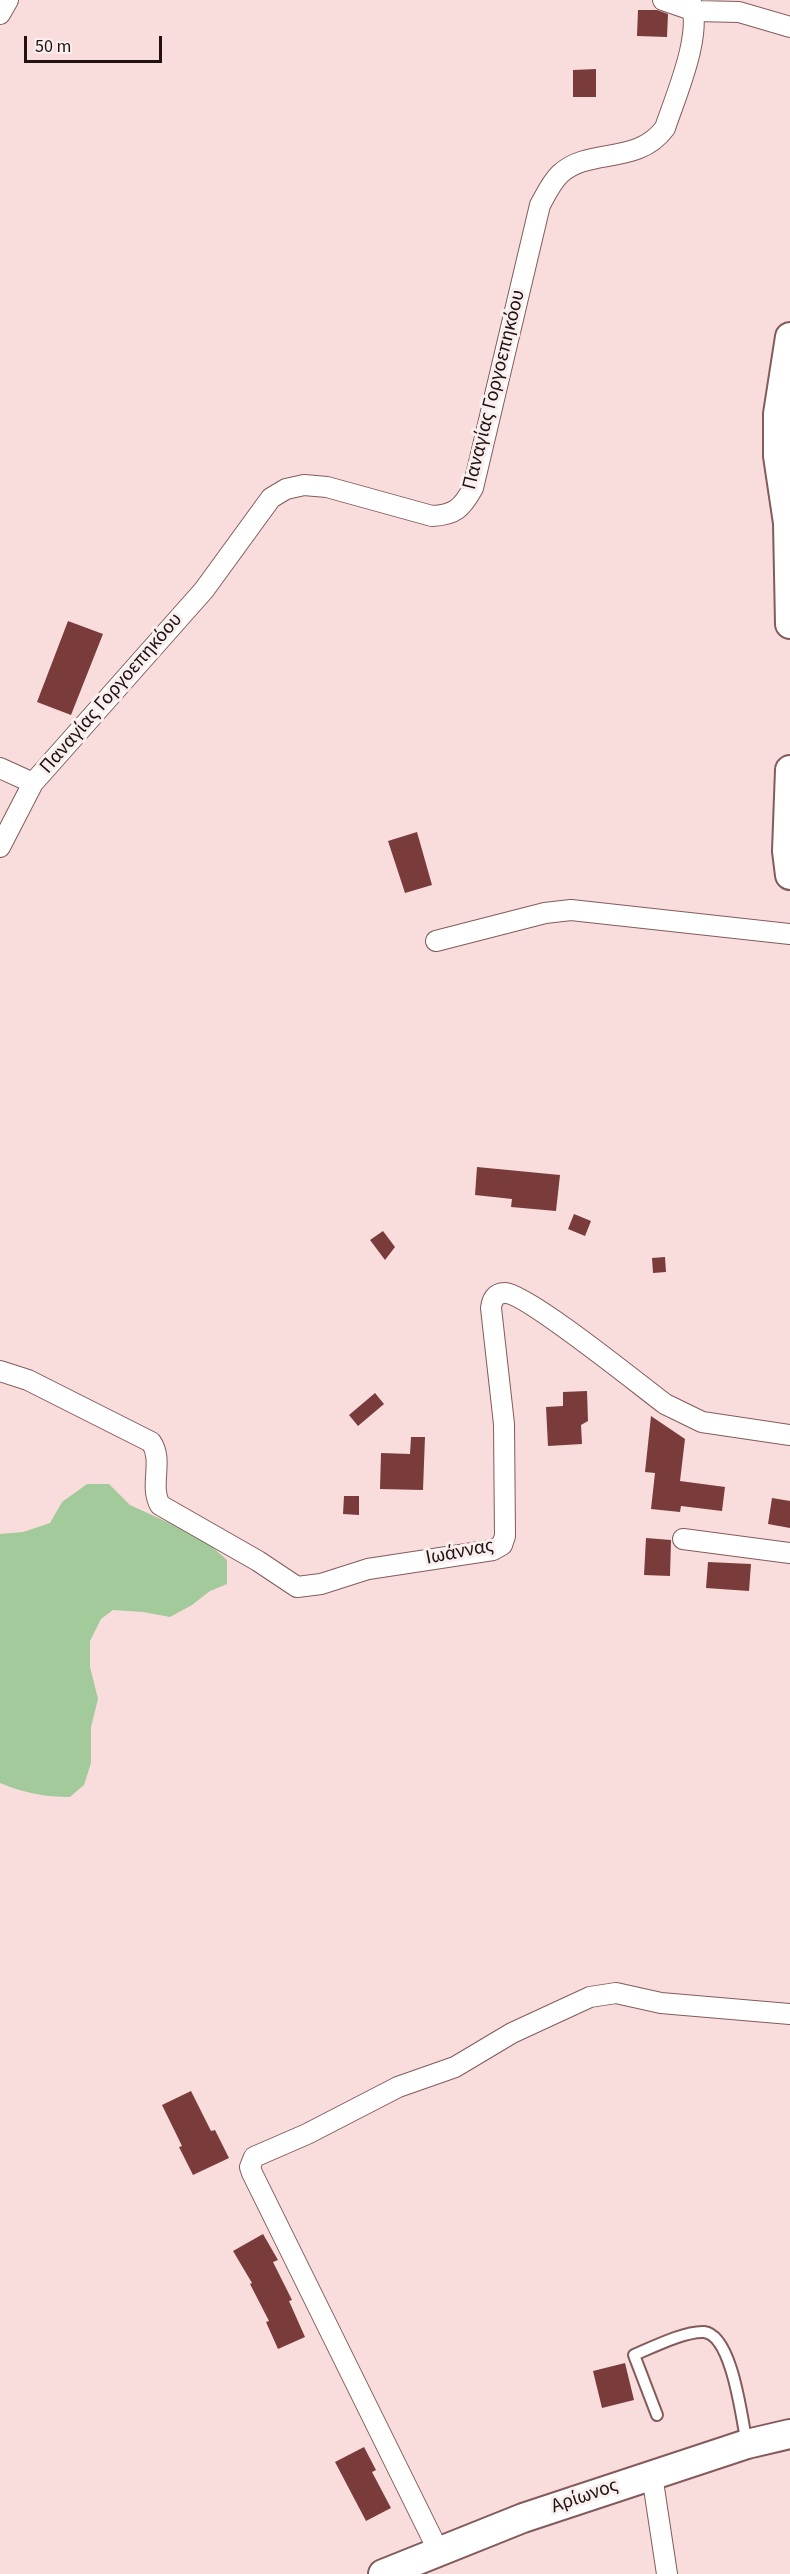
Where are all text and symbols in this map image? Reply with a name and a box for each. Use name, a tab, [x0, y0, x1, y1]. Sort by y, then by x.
scale bar	[27, 24, 165, 62]
text: 50 m	[35, 34, 71, 59]
street label: Παναγίας Γοργοεπηκόου	[459, 288, 531, 492]
street label: Παναγίας Γοργοεπηκόου	[36, 609, 188, 779]
street label: Ιωάννας	[424, 1535, 496, 1571]
street label: Αρίωνος	[548, 2474, 622, 2520]

